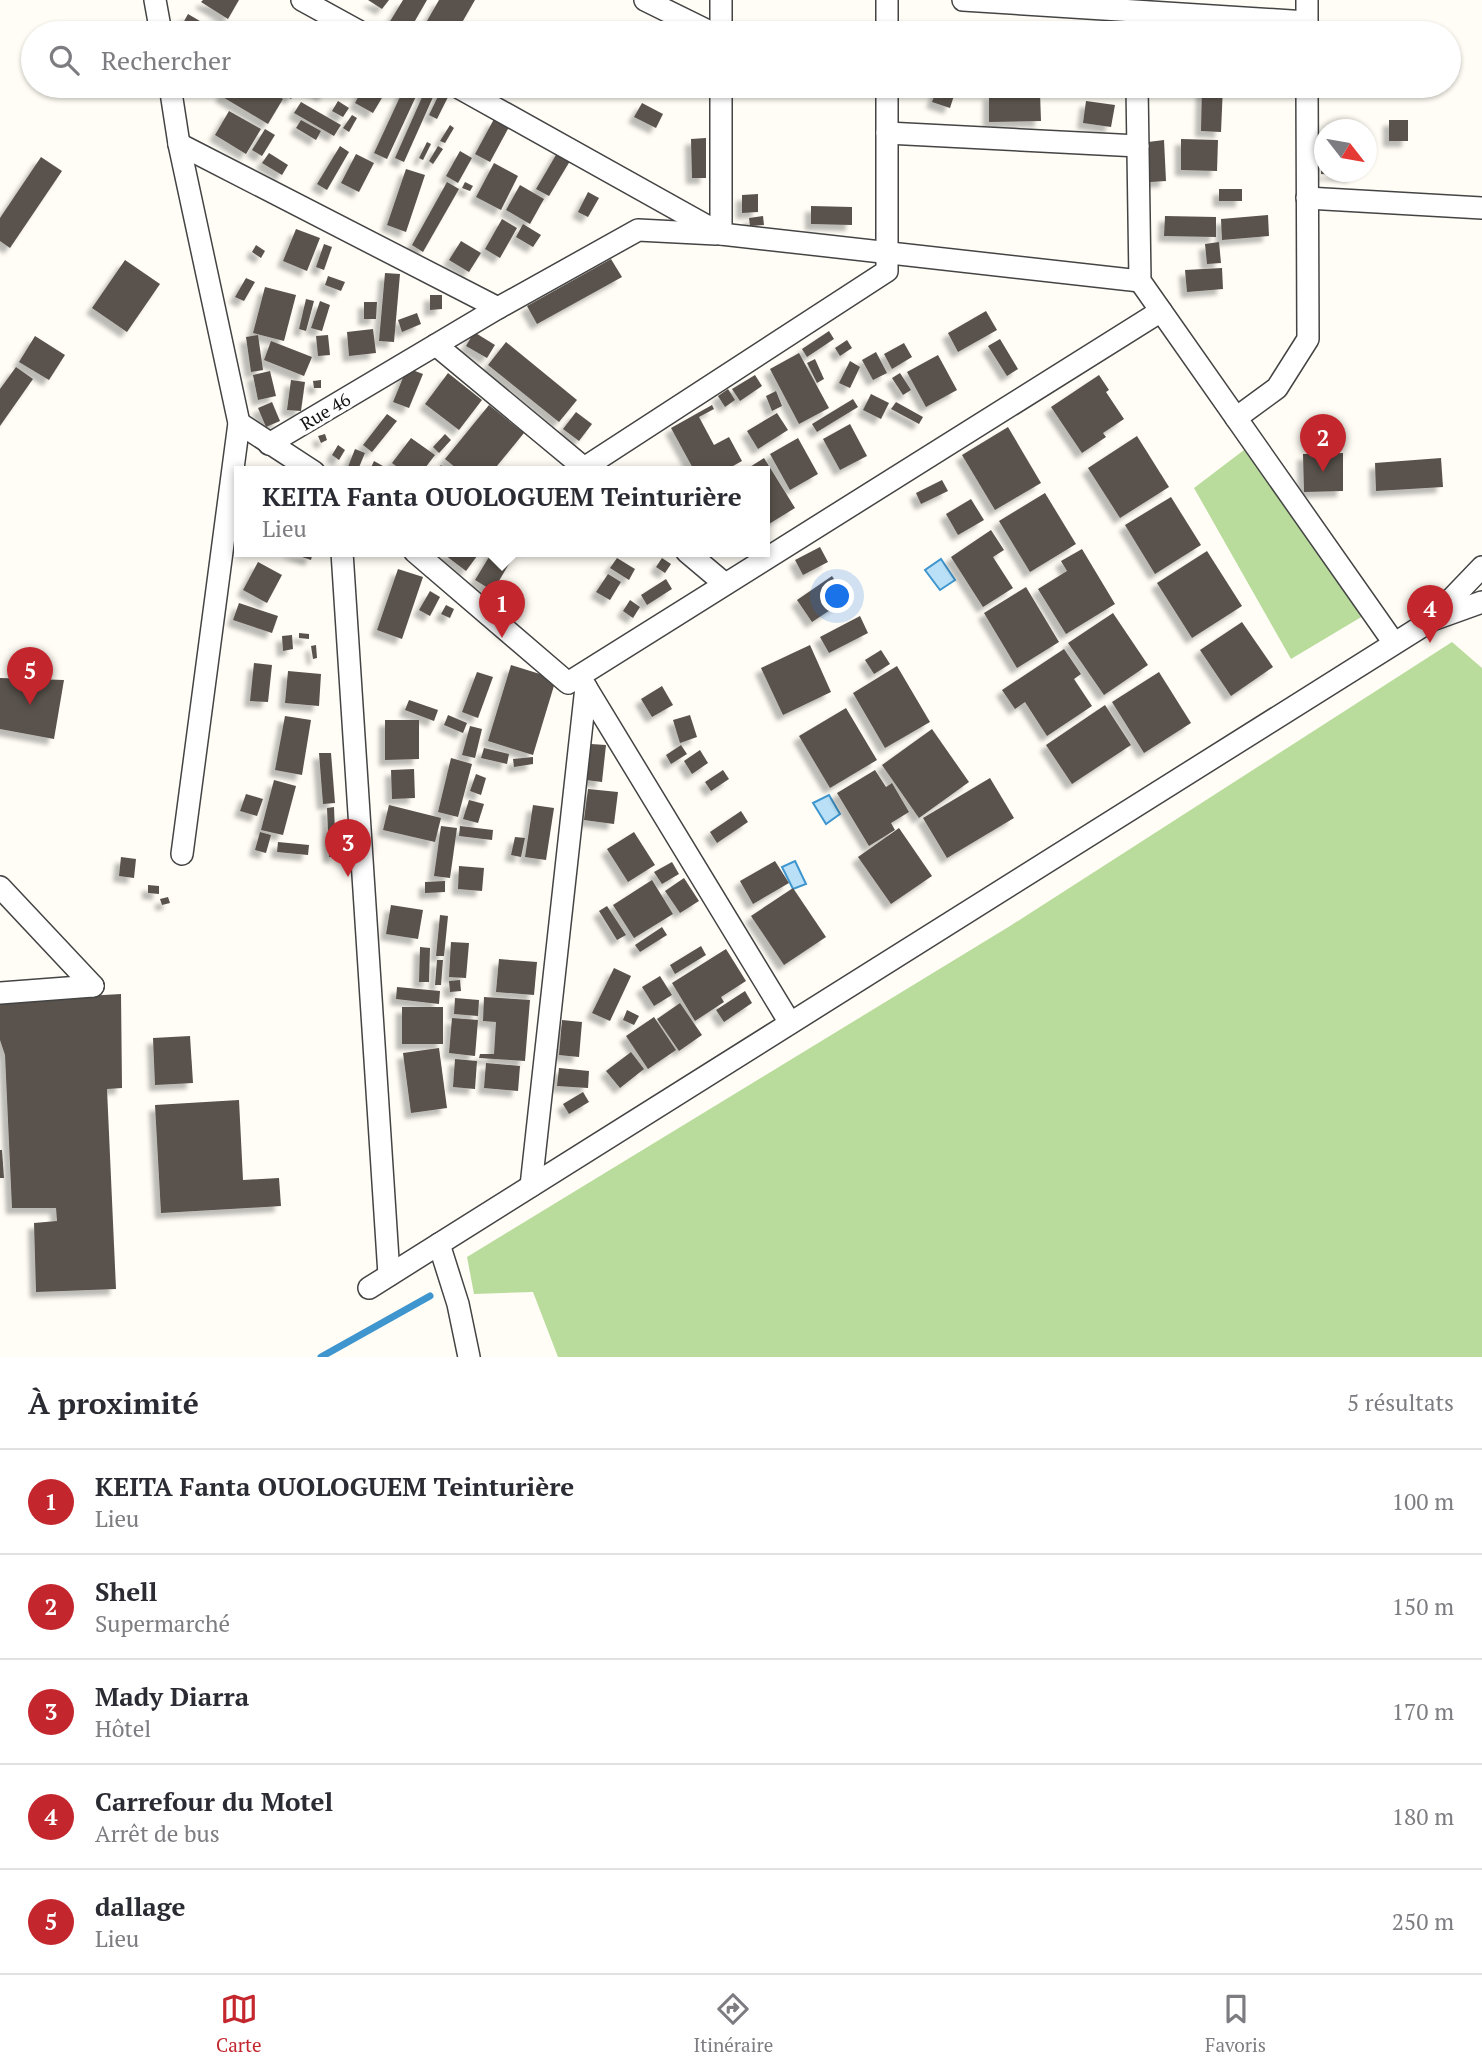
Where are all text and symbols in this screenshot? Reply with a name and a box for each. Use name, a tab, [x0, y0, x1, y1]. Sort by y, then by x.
search box	[21, 21, 1461, 98]
icon: search	[45, 41, 83, 79]
text: Rechercher	[101, 43, 231, 77]
north arrow	[1314, 119, 1377, 182]
street label: Rue 46	[295, 386, 355, 435]
pin: 2	[1300, 414, 1346, 472]
popup	[234, 466, 770, 557]
text: KEITA Fanta OUOLOGUEM Teinturière	[262, 479, 742, 513]
text: Lieu	[262, 513, 307, 544]
your location	[820, 579, 854, 613]
pin: 1	[479, 580, 525, 638]
pin: 4	[1407, 585, 1453, 643]
pin: 5	[7, 647, 53, 705]
pin: 3	[325, 819, 371, 877]
text: À proximité	[28, 1383, 199, 1423]
text: 5 résultats	[1347, 1387, 1454, 1418]
text: KEITA Fanta OUOLOGUEM Teinturière	[95, 1469, 574, 1503]
text: 1	[45, 1486, 58, 1517]
text: 100 m	[1392, 1486, 1454, 1517]
text: Lieu	[95, 1503, 139, 1534]
text: Shell	[95, 1574, 157, 1608]
text: 2	[45, 1591, 58, 1622]
text: 150 m	[1392, 1591, 1454, 1622]
text: Supermarché	[95, 1608, 230, 1639]
text: Mady Diarra	[95, 1679, 249, 1713]
text: 3	[45, 1696, 58, 1727]
text: 170 m	[1392, 1696, 1454, 1727]
text: Hôtel	[95, 1713, 151, 1744]
text: Carrefour du Motel	[95, 1784, 333, 1818]
text: 4	[45, 1801, 58, 1832]
text: 180 m	[1392, 1801, 1454, 1832]
text: Arrêt de bus	[95, 1818, 220, 1849]
text: dallage	[95, 1889, 185, 1923]
text: 5	[45, 1906, 58, 1937]
text: 250 m	[1392, 1906, 1454, 1937]
text: Lieu	[95, 1923, 139, 1954]
tab: Carte	[216, 1990, 262, 2057]
tab: Itinéraire	[693, 1990, 773, 2057]
tab: Favoris	[1205, 1990, 1266, 2057]

